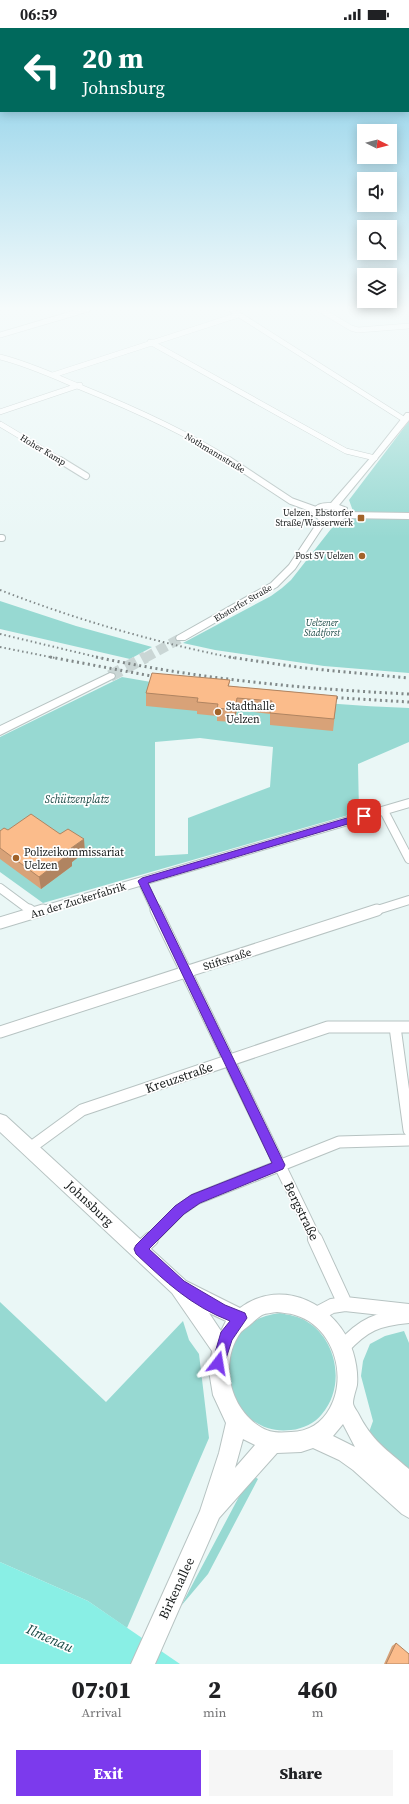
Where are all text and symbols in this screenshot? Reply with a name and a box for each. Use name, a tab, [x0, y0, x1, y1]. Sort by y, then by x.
text: 06:59	[20, 4, 57, 25]
text: 20 m	[82, 39, 144, 77]
icon: left	[16, 44, 68, 96]
text: Johnsburg	[82, 75, 165, 100]
north arrow	[357, 124, 397, 164]
map controls	[357, 124, 397, 308]
button: sound	[357, 172, 397, 212]
button: search	[357, 220, 397, 260]
button: layers	[357, 268, 397, 308]
street label: Nothmannstraße	[183, 430, 248, 476]
street label: Hoher Kamp	[18, 432, 68, 468]
place label: Uelzen, Ebstorfer Straße/Wasserwerk	[276, 507, 353, 529]
marker: Uelzen, Ebstorfer Straße/Wasserwerk	[356, 513, 366, 523]
place label: Post SV Uelzen	[295, 550, 355, 562]
marker: Post SV Uelzen	[357, 551, 367, 561]
street label: Ebstorfer Straße	[212, 581, 275, 625]
park label: Uelzener Stadtforst	[304, 617, 341, 639]
place label: Stadthalle Uelzen	[226, 699, 275, 727]
marker: Stadthalle Uelzen	[213, 707, 223, 717]
park label: Schützenplatz	[45, 792, 110, 807]
pin	[347, 799, 381, 833]
icon: arrive	[353, 805, 375, 827]
place label: Polizeikommissariat Uelzen	[24, 845, 124, 873]
marker: Polizeikommissariat Uelzen	[11, 853, 21, 863]
street label: An der Zuckerfabrik	[29, 879, 129, 922]
street label: Stiftstraße	[201, 944, 254, 974]
street label: Kreuzstraße	[143, 1058, 216, 1097]
street label: Johnsburg	[61, 1176, 118, 1230]
street label: Bergstraße	[280, 1179, 323, 1244]
position arrow	[197, 1342, 239, 1384]
street label: Birkenallee	[155, 1554, 198, 1622]
water label: Ilmenau	[23, 1618, 77, 1657]
text: 07:01	[71, 1673, 132, 1706]
text: 2	[208, 1673, 221, 1706]
text: 460	[298, 1673, 338, 1706]
text: Arrival	[81, 1704, 122, 1721]
text: min	[203, 1704, 226, 1721]
text: m	[312, 1704, 324, 1721]
button: Exit	[16, 1750, 201, 1796]
button: Share	[209, 1750, 393, 1796]

